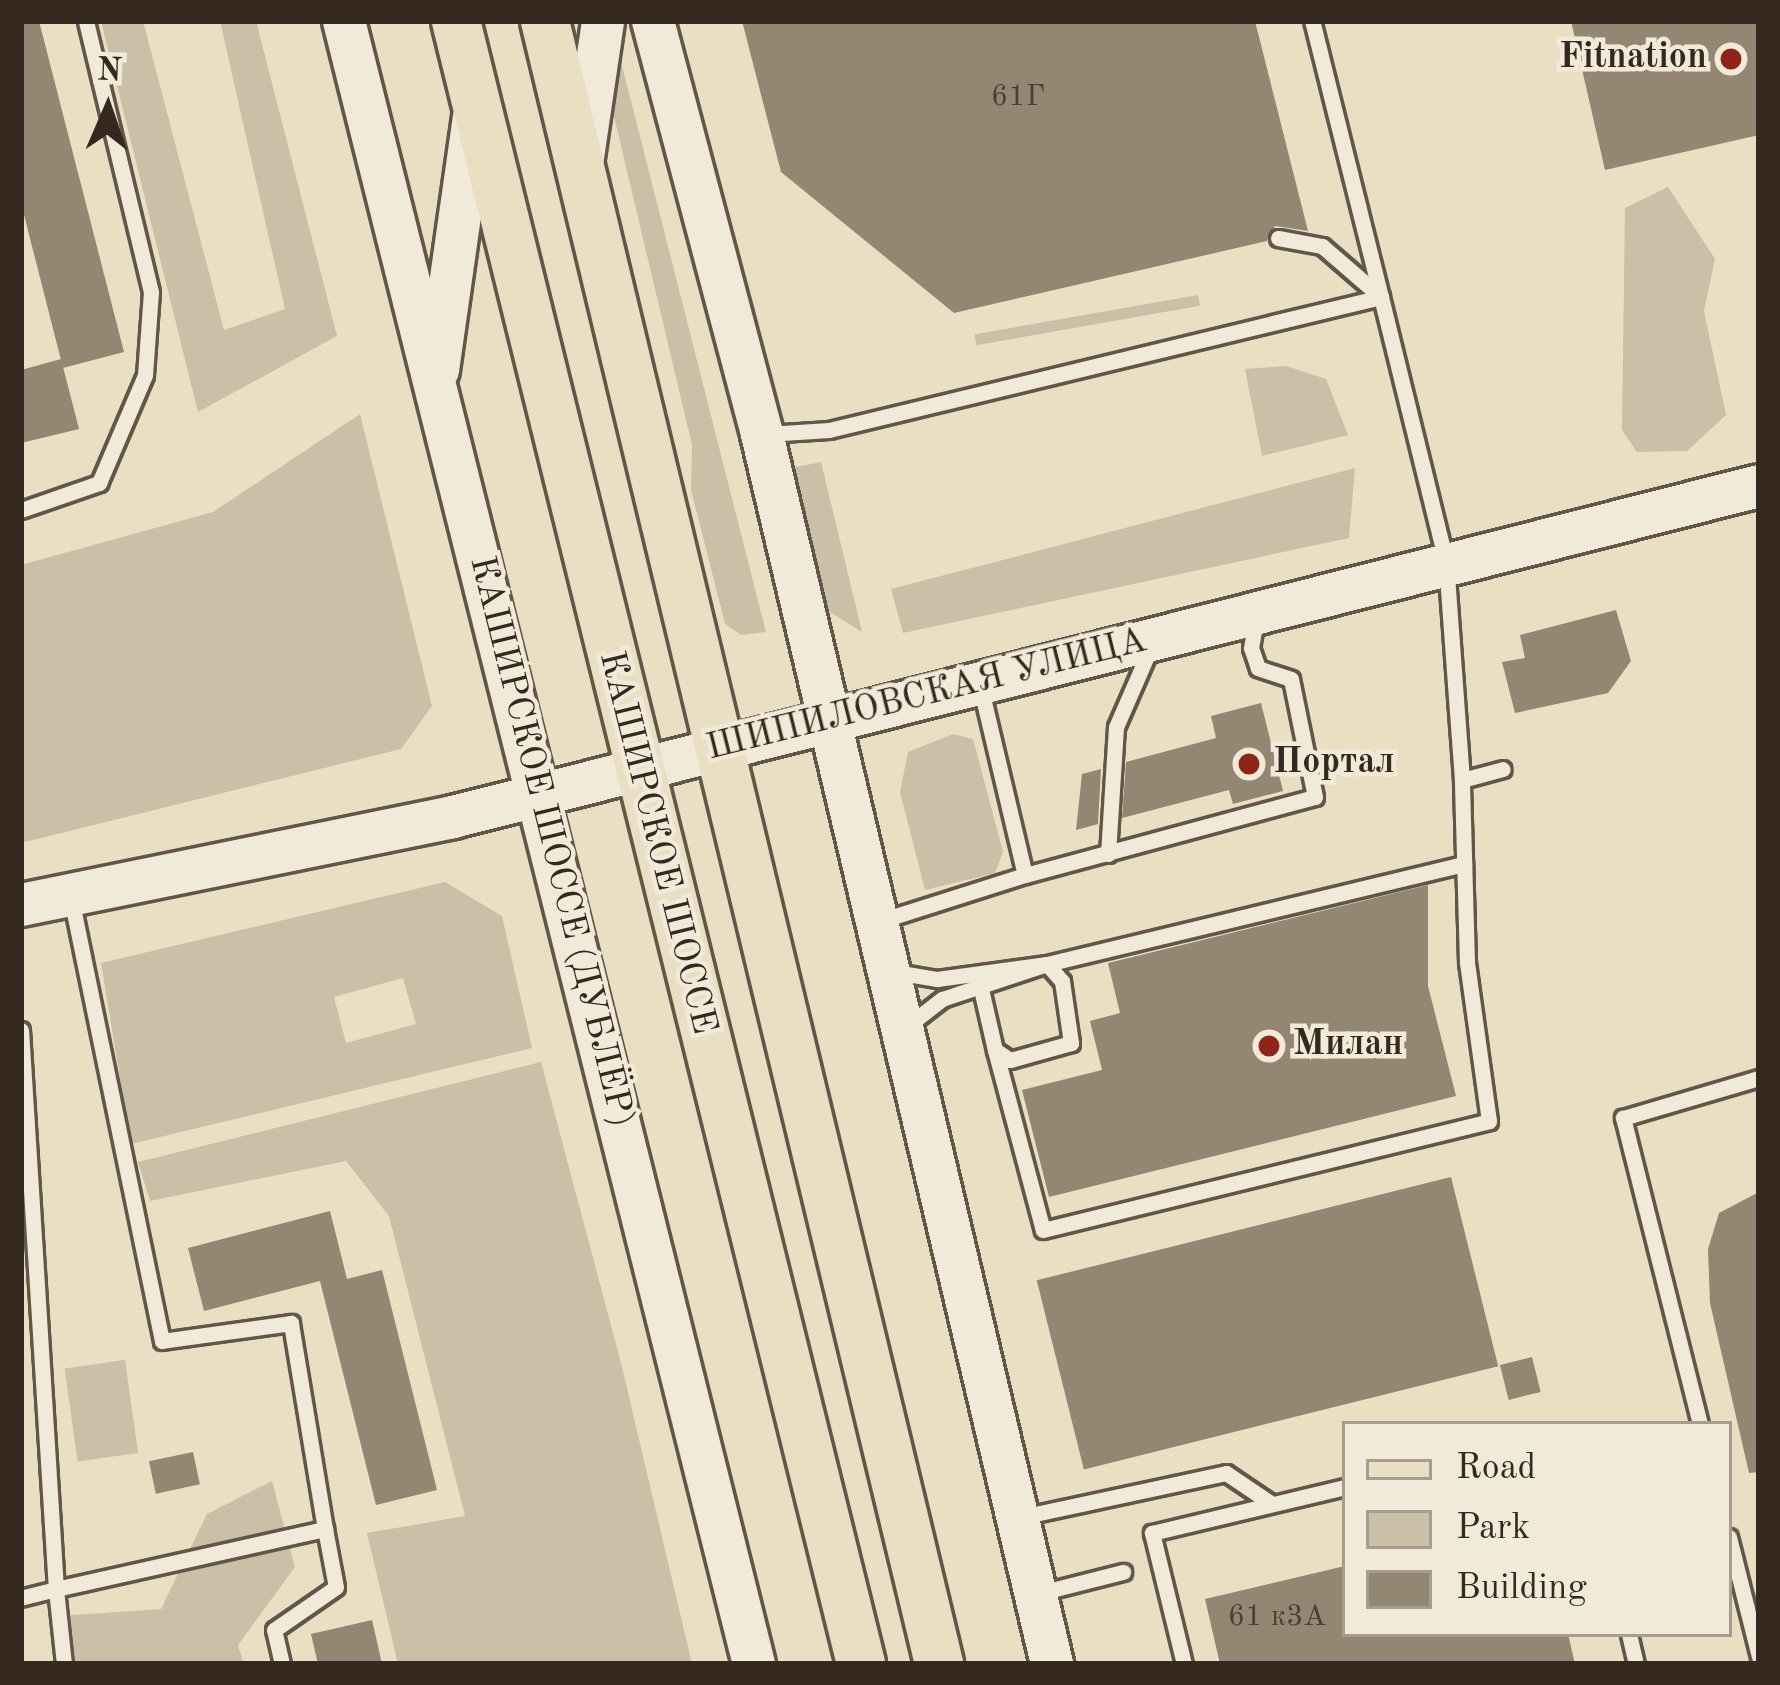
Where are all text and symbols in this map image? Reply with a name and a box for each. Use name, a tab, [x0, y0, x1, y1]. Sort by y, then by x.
place label: Fitnation	[1559, 37, 1707, 81]
marker: Fitnation	[1718, 46, 1744, 72]
north arrow	[48, 48, 168, 168]
text: N	[96, 55, 122, 88]
house number: 61Г	[991, 79, 1045, 115]
street label: КАШИРСКОЕ ШОССЕ (ДУБЛЁР)	[458, 552, 642, 1132]
street label: ШИПИЛОВСКАЯ УЛИЦА	[702, 620, 1152, 772]
street label: КАШИРСКОЕ ШОССЕ	[588, 647, 724, 1039]
place label: Портал	[1273, 742, 1394, 786]
marker: Портал	[1236, 751, 1262, 777]
place label: Милан	[1293, 1024, 1403, 1068]
marker: Милан	[1256, 1033, 1282, 1059]
legend	[1342, 1421, 1732, 1637]
text: Road	[1456, 1451, 1536, 1487]
text: Park	[1456, 1511, 1530, 1547]
text: Building	[1456, 1571, 1587, 1607]
house number: 61 к3А	[1228, 1599, 1326, 1635]

